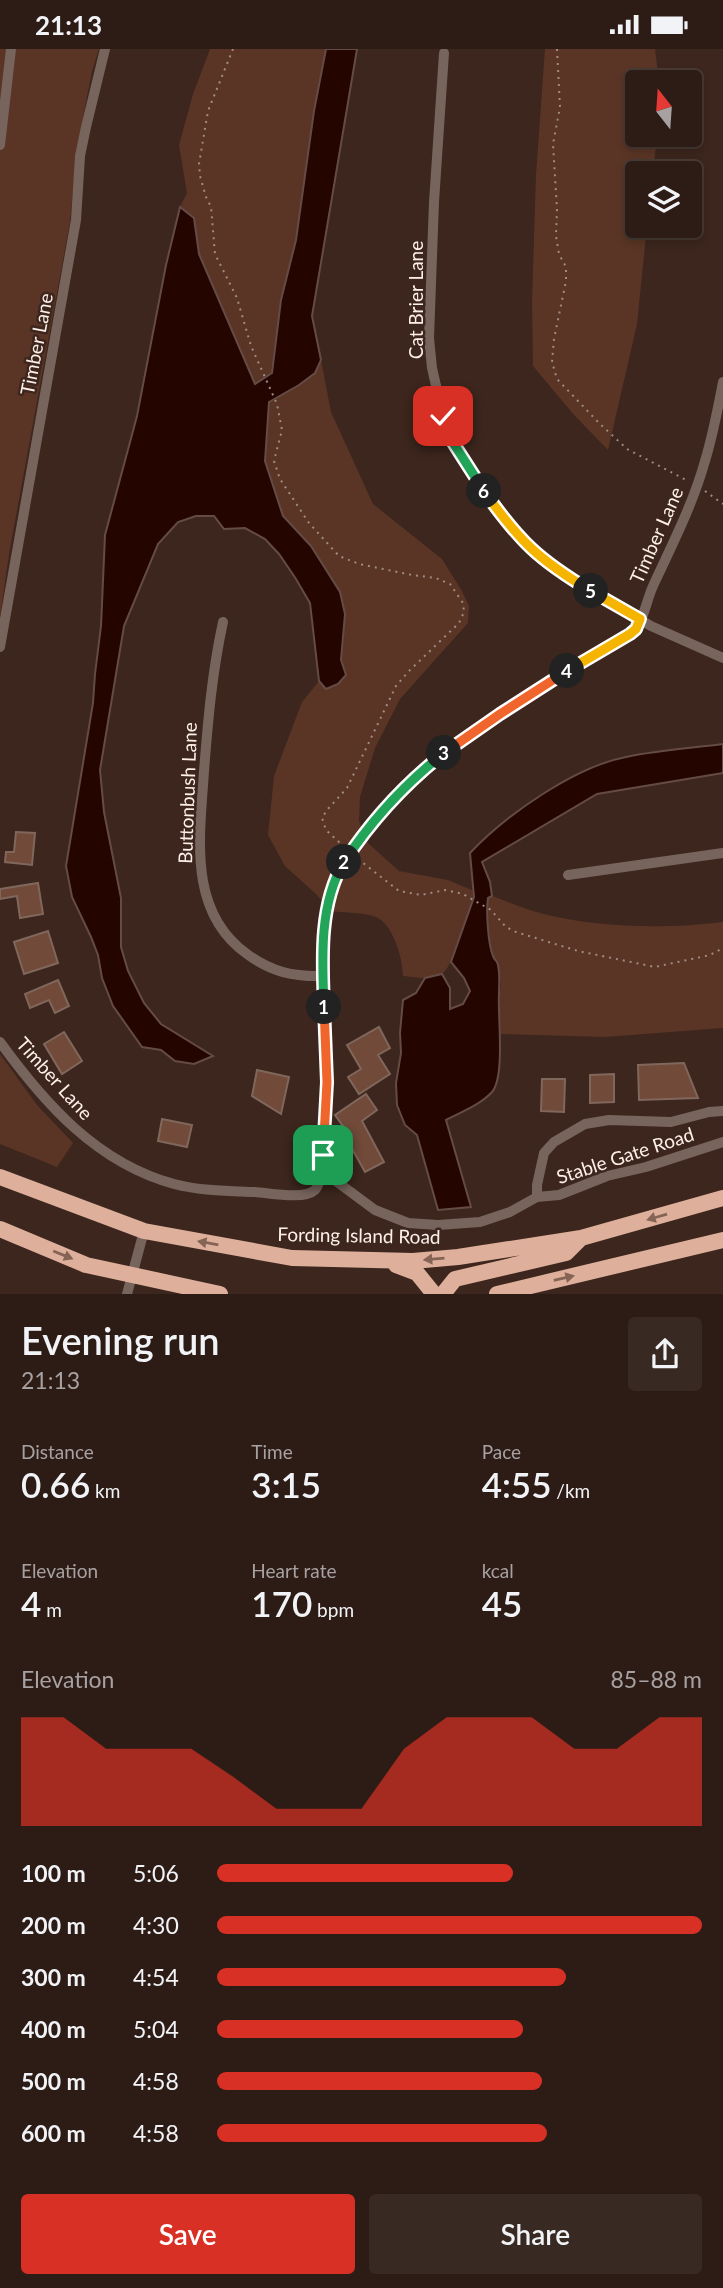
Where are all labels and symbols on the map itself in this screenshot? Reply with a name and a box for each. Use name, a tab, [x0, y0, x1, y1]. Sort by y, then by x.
north arrow	[625, 70, 702, 147]
street label: Cat Brier Lane	[404, 241, 427, 359]
street label: Timber Lane	[15, 291, 57, 397]
pin	[413, 386, 473, 446]
pin: 6	[466, 473, 502, 509]
street label: Timber Lane	[624, 483, 688, 587]
pin: 5	[574, 573, 608, 609]
pin: 4	[550, 653, 584, 689]
street label: Buttonbush Lane	[173, 722, 201, 864]
pin: 3	[426, 735, 462, 771]
pin: 2	[326, 845, 362, 879]
pin: 1	[306, 989, 342, 1025]
street label: Timber Lane	[12, 1032, 98, 1124]
street label: Stable Gate Road	[553, 1122, 697, 1188]
pin	[293, 1125, 353, 1185]
one-way arrow	[646, 1212, 668, 1223]
street label: Fording Island Road	[277, 1222, 441, 1248]
one-way arrow	[197, 1237, 219, 1248]
one-way arrow	[53, 1250, 74, 1261]
one-way arrow	[423, 1254, 445, 1265]
one-way arrow	[553, 1272, 575, 1283]

